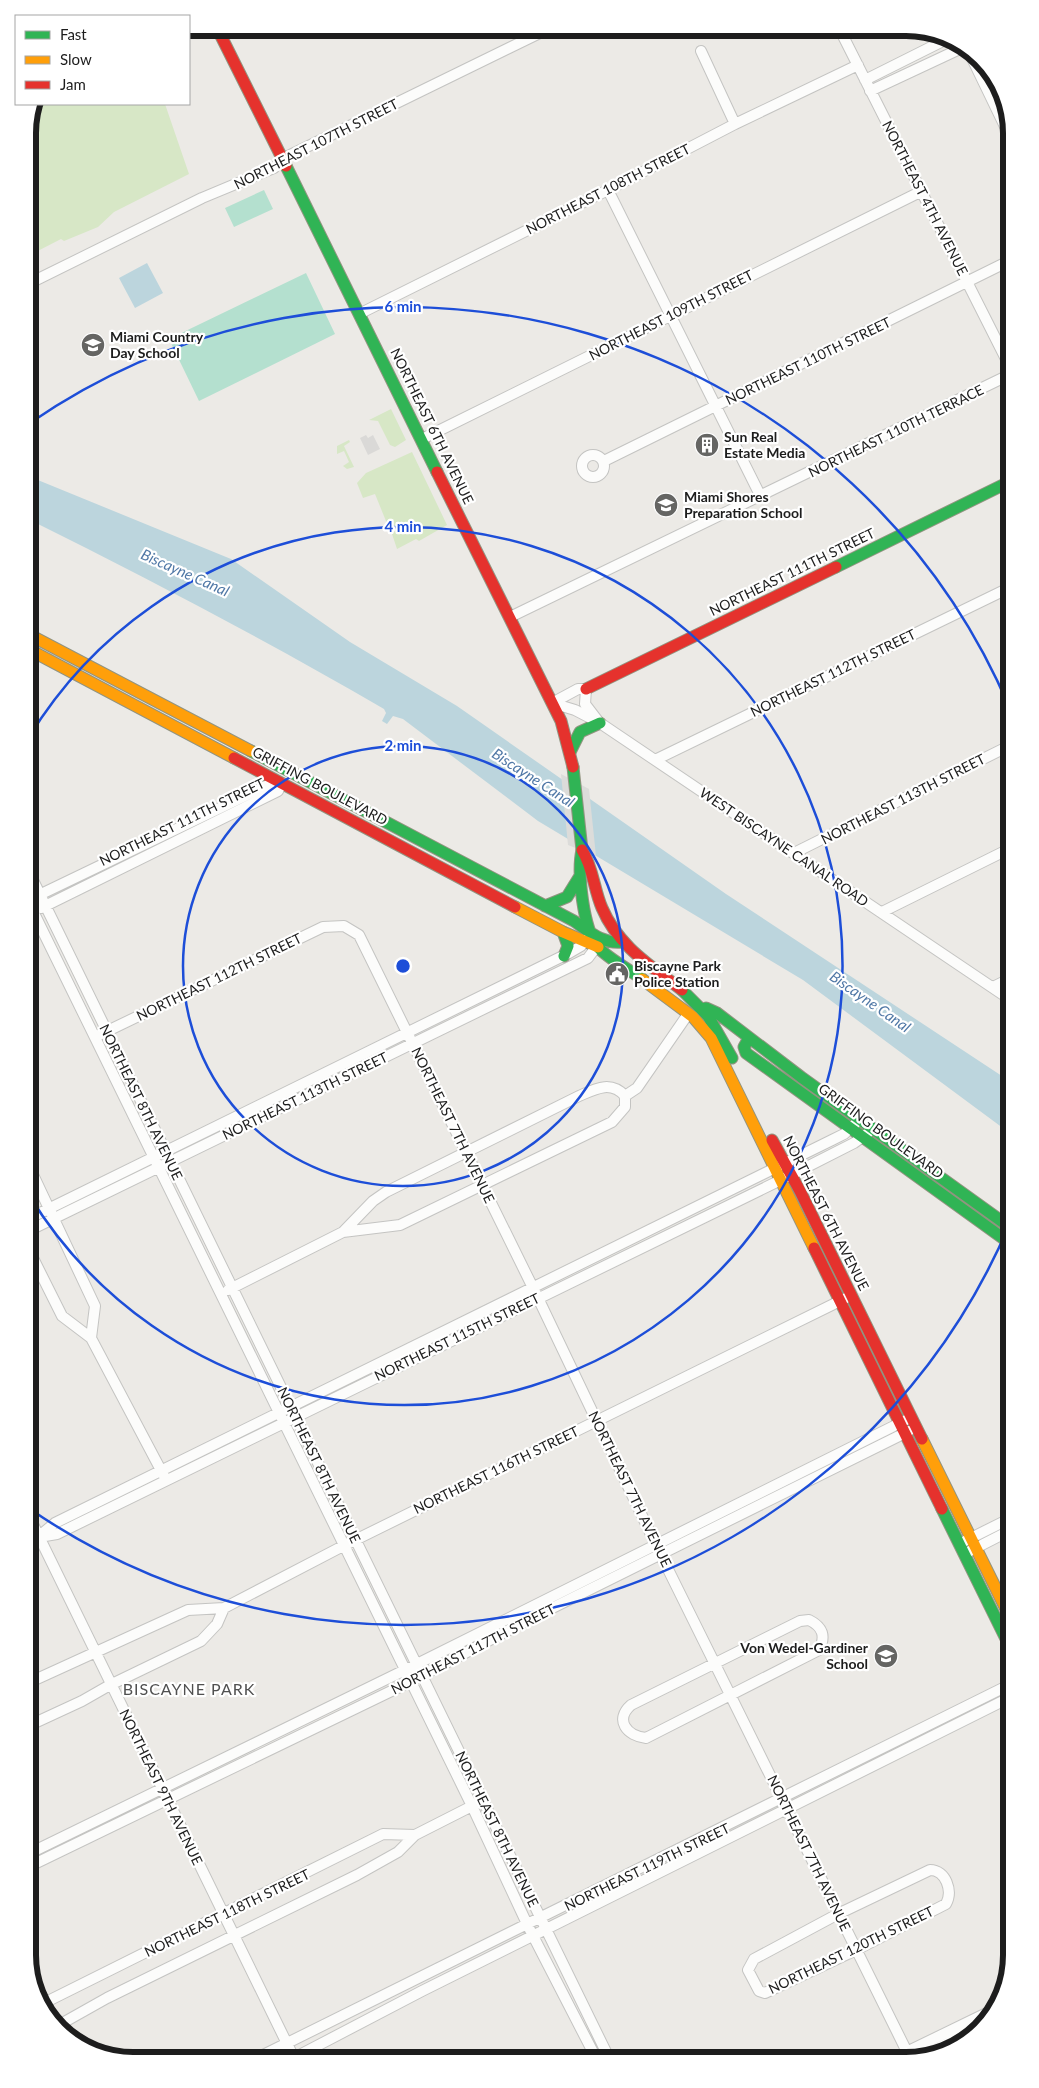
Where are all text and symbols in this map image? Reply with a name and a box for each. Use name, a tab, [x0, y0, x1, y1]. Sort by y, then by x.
legend	[15, 15, 190, 105]
text: Fast	[60, 25, 87, 43]
text: Slow	[60, 50, 92, 68]
text: Jam	[60, 75, 86, 93]
street label: NORTHEAST 107TH STREET	[231, 94, 401, 192]
street label: NORTHEAST 4TH AVENUE	[879, 118, 972, 278]
street label: NORTHEAST 108TH STREET	[523, 139, 693, 237]
street label: NORTHEAST 109TH STREET	[586, 265, 756, 363]
text: 6 min	[384, 297, 422, 315]
street label: NORTHEAST 110TH STREET	[722, 313, 894, 408]
place label: Miami Country Day School	[110, 328, 204, 361]
school or university icon: Miami Country Day School	[80, 332, 106, 358]
street label: NORTHEAST 6TH AVENUE	[387, 345, 478, 507]
street label: NORTHEAST 110TH TERRACE	[805, 381, 986, 480]
place label: Sun Real Estate Media	[724, 428, 805, 461]
building icon: Sun Real Estate Media	[694, 432, 720, 458]
place label: Miami Shores Preparation School	[684, 488, 802, 521]
school or university icon: Miami Shores Preparation School	[653, 492, 679, 518]
text: 4 min	[384, 517, 422, 535]
street label: NORTHEAST 111TH STREET	[706, 524, 878, 619]
water label: Biscayne Canal	[139, 545, 233, 600]
street label: NORTHEAST 112TH STREET	[747, 625, 919, 720]
text: 2 min	[384, 736, 422, 754]
street label: GRIFFING BOULEVARD	[250, 743, 391, 828]
water label: Biscayne Canal	[489, 744, 579, 811]
street label: NORTHEAST 113TH STREET	[818, 749, 988, 847]
street label: NORTHEAST 111TH STREET	[96, 774, 268, 869]
street label: WEST BISCAYNE CANAL ROAD	[697, 784, 872, 910]
street label: NORTHEAST 112TH STREET	[133, 929, 305, 1024]
centre of rings	[394, 957, 412, 975]
place label: Biscayne Park Police Station	[634, 957, 721, 990]
public building icon: Biscayne Park Police Station	[604, 961, 630, 987]
water label: Biscayne Canal	[827, 967, 915, 1036]
street label: NORTHEAST 8TH AVENUE	[96, 1021, 187, 1183]
street label: NORTHEAST 7TH AVENUE	[408, 1044, 499, 1206]
street label: NORTHEAST 113TH STREET	[219, 1048, 391, 1143]
street label: GRIFFING BOULEVARD	[815, 1079, 947, 1182]
street label: NORTHEAST 6TH AVENUE	[780, 1133, 873, 1293]
street label: NORTHEAST 115TH STREET	[371, 1289, 543, 1384]
street label: NORTHEAST 8TH AVENUE	[274, 1384, 365, 1546]
street label: NORTHEAST 7TH AVENUE	[585, 1408, 676, 1570]
street label: NORTHEAST 116TH STREET	[410, 1422, 582, 1517]
street label: NORTHEAST 117TH STREET	[388, 1599, 558, 1697]
place label: Von Wedel-Gardiner School	[739, 1639, 869, 1672]
school or university icon: Von Wedel-Gardiner School	[873, 1643, 899, 1669]
district label: BISCAYNE PARK	[123, 1679, 255, 1698]
street label: NORTHEAST 9TH AVENUE	[116, 1706, 207, 1868]
street label: NORTHEAST 8TH AVENUE	[452, 1748, 543, 1910]
street label: NORTHEAST 7TH AVENUE	[764, 1772, 855, 1934]
street label: NORTHEAST 119TH STREET	[561, 1819, 733, 1914]
street label: NORTHEAST 118TH STREET	[141, 1865, 313, 1960]
street label: NORTHEAST 120TH STREET	[765, 1902, 937, 1997]

